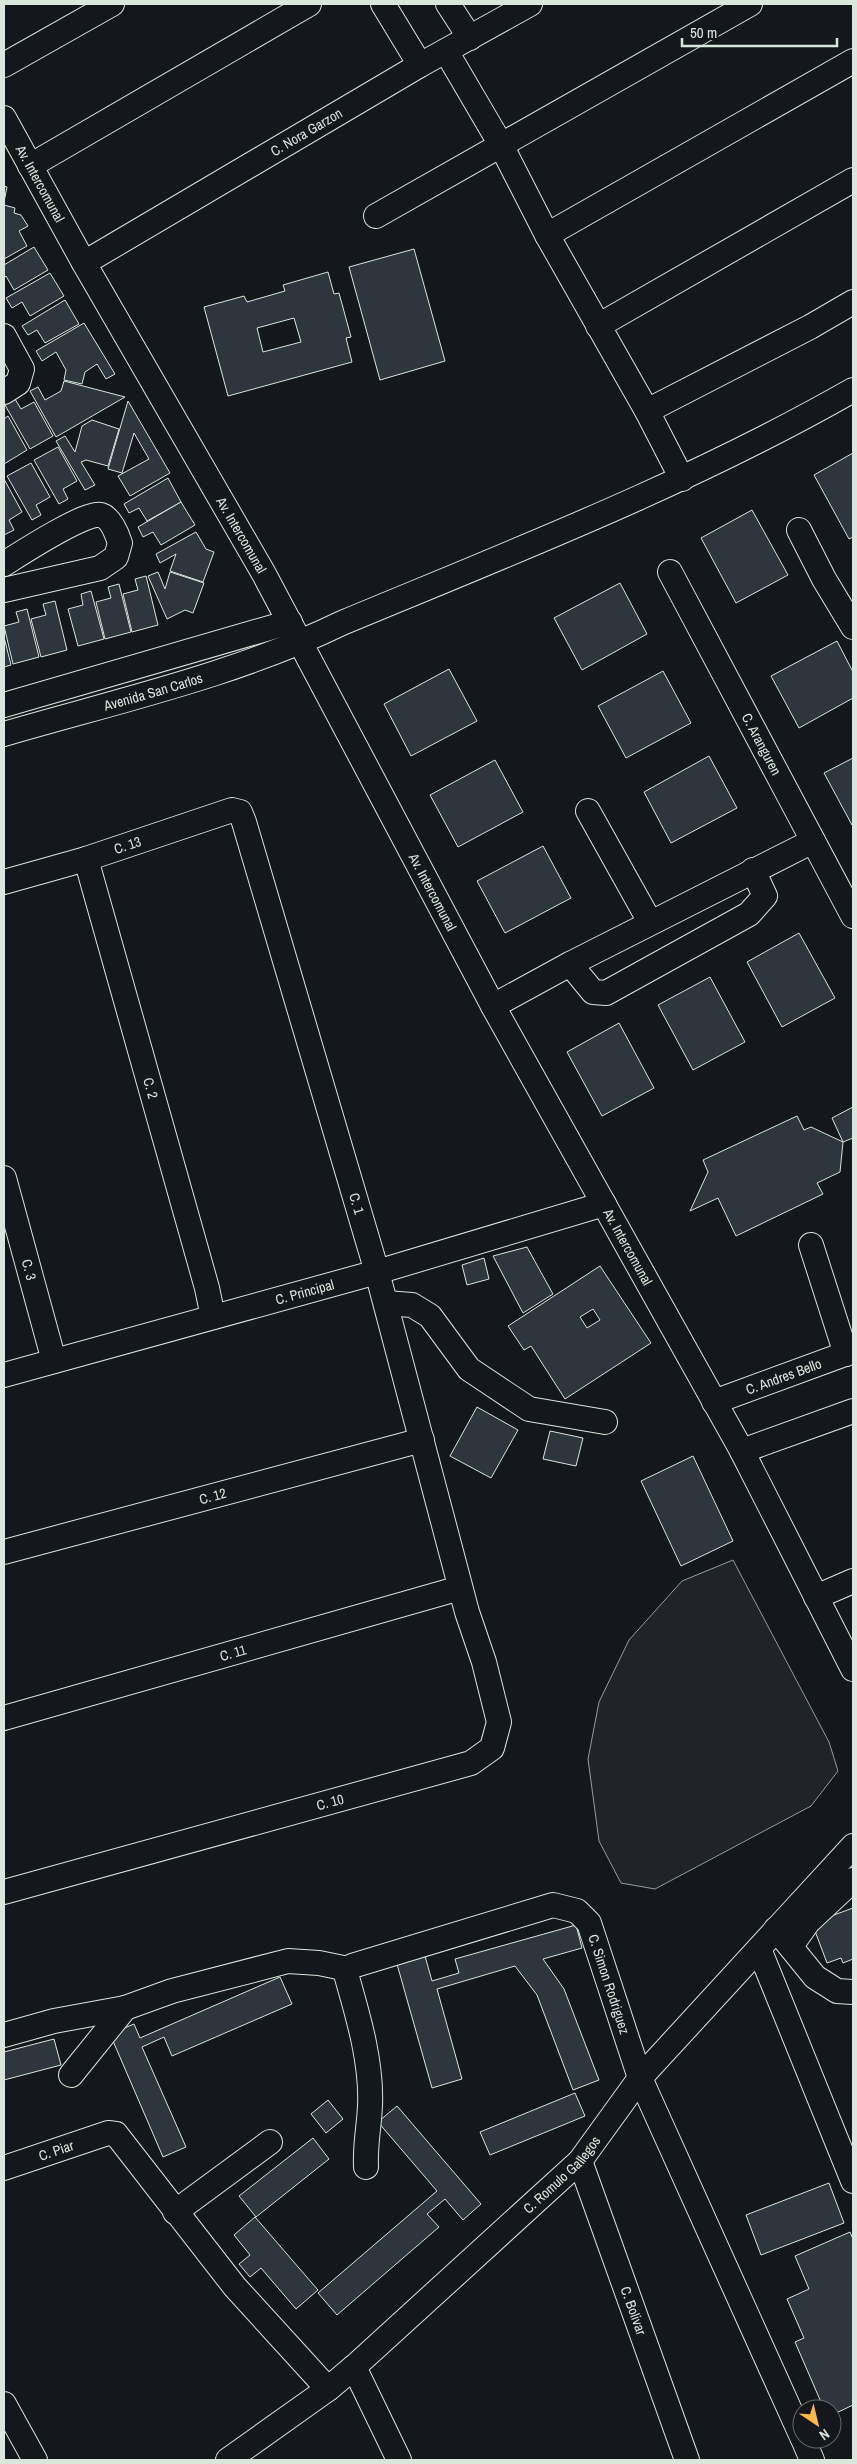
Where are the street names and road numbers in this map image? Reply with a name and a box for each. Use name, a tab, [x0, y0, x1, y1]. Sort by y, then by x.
street label: C. Nora Garzon	[267, 104, 346, 160]
street label: Av. Intercomunal	[11, 141, 69, 225]
street label: Av. Intercomunal	[212, 493, 271, 576]
street label: Avenida San Carlos	[101, 669, 205, 715]
street label: C. Aranguren	[738, 710, 785, 778]
street label: C. 13	[112, 832, 143, 858]
street label: Av. Intercomunal	[404, 849, 461, 934]
street label: C. 2	[139, 1075, 162, 1101]
street label: C. 1	[345, 1191, 369, 1217]
street label: Av. Intercomunal	[599, 1205, 656, 1289]
street label: C. 3	[18, 1257, 41, 1282]
street label: C. Principal	[273, 1275, 336, 1309]
street label: C. Andres Bello	[743, 1354, 824, 1399]
street label: C. 12	[197, 1484, 228, 1508]
street label: C. 11	[218, 1640, 249, 1665]
street label: C. 10	[314, 1790, 346, 1814]
street label: C. Simon Rodriguez	[584, 1932, 634, 2037]
street label: C. Romulo Gallegos	[519, 2132, 604, 2217]
street label: C. Piar	[36, 2136, 76, 2165]
street label: C. Bolivar	[617, 2284, 651, 2338]

